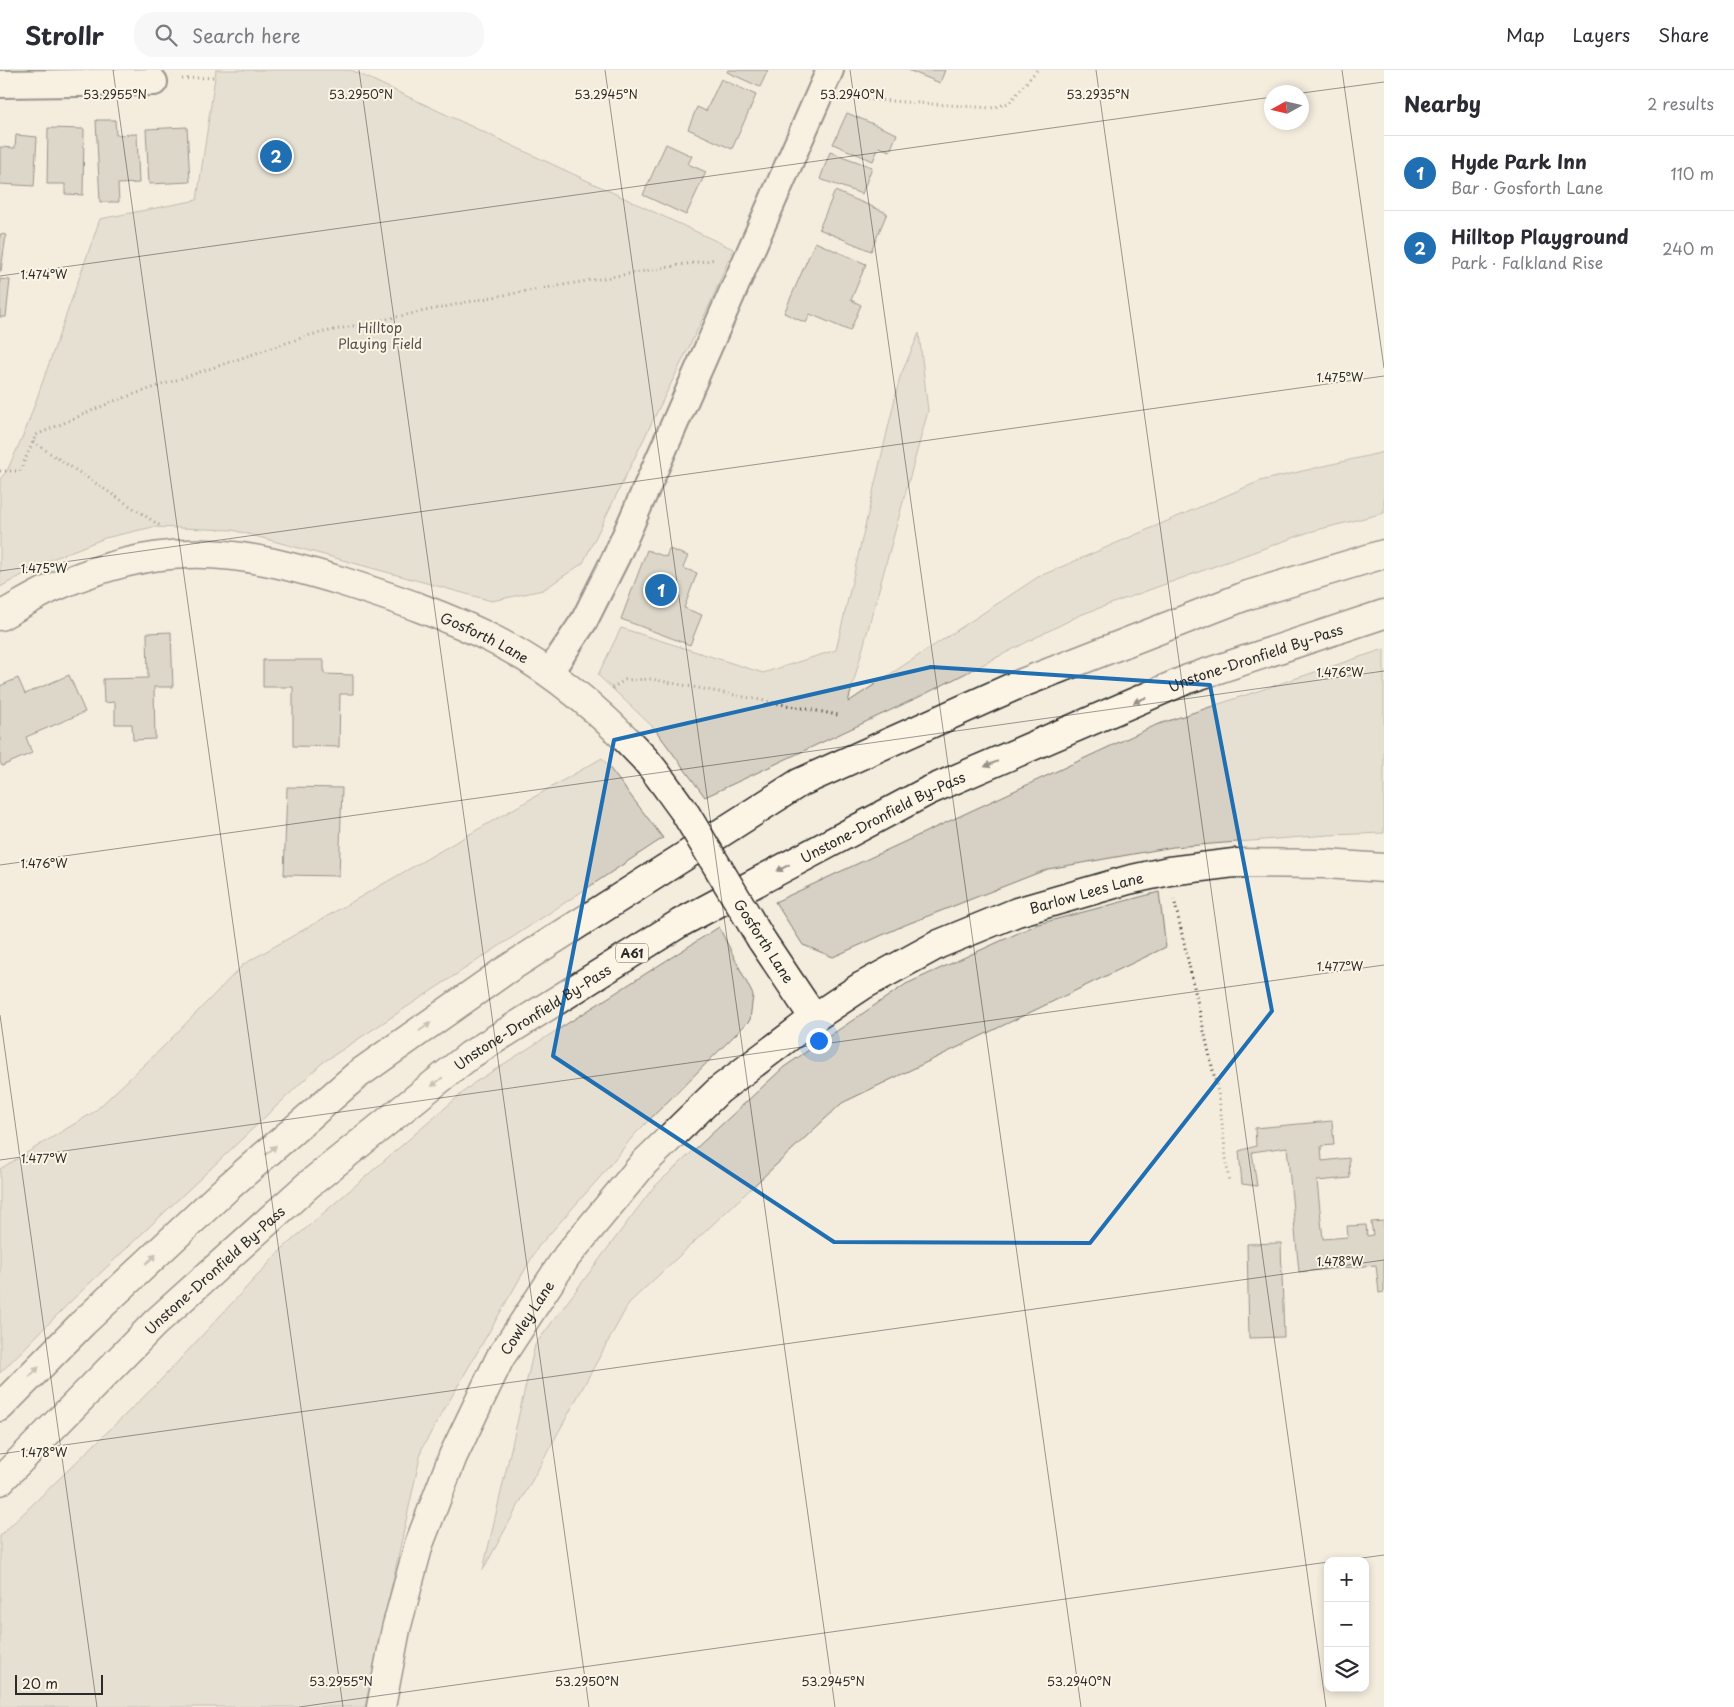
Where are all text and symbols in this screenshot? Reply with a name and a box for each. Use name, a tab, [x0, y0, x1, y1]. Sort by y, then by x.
search box	[134, 12, 484, 57]
text: Strollr	[25, 17, 104, 53]
icon: search	[152, 21, 180, 49]
text: Search here	[192, 21, 301, 49]
text: Map	[1506, 21, 1545, 48]
text: Layers	[1573, 21, 1630, 48]
text: Share	[1658, 21, 1709, 48]
text: 53.2955°N	[83, 85, 147, 103]
text: 53.2950°N	[329, 85, 393, 103]
text: 53.2945°N	[574, 85, 638, 103]
text: 53.2940°N	[820, 85, 884, 103]
text: 53.2935°N	[1066, 85, 1130, 103]
north arrow	[1264, 85, 1309, 130]
text: Nearby	[1404, 87, 1481, 119]
text: 2 results	[1647, 91, 1714, 115]
pin: 2	[260, 137, 292, 175]
text: Hyde Park Inn	[1451, 147, 1587, 175]
text: 1	[1416, 161, 1424, 185]
text: 110 m	[1671, 161, 1714, 185]
text: Bar · Gosforth Lane	[1451, 175, 1603, 199]
text: Hilltop Playground	[1451, 222, 1629, 250]
text: 2	[1414, 236, 1426, 260]
text: 240 m	[1662, 236, 1714, 260]
text: Park · Falkland Rise	[1451, 250, 1603, 274]
text: 1.474°W	[21, 265, 68, 283]
park label: Hilltop Playing Field	[338, 317, 422, 354]
text: 1.475°W	[1317, 368, 1364, 386]
text: 1.475°W	[21, 559, 68, 577]
pin: 1	[645, 571, 677, 609]
street label: Gosforth Lane	[437, 606, 534, 668]
street label: Unstone-Dronfield By-Pass	[1165, 618, 1346, 697]
text: 1.476°W	[1316, 663, 1364, 681]
one-way arrow	[1133, 696, 1147, 704]
one-way arrow	[983, 760, 998, 768]
street label: Unstone-Dronfield By-Pass	[796, 766, 969, 868]
text: 1.476°W	[20, 854, 68, 872]
one-way arrow	[776, 864, 790, 872]
street label: Barlow Lees Lane	[1027, 866, 1146, 918]
street label: Gosforth Lane	[729, 895, 799, 987]
road number: A61	[616, 944, 648, 962]
text: 1.477°W	[1317, 957, 1364, 975]
street label: Unstone-Dronfield By-Pass	[449, 958, 615, 1075]
one-way arrow	[418, 1022, 432, 1032]
your location	[806, 1028, 832, 1054]
one-way arrow	[431, 1077, 444, 1088]
one-way arrow	[265, 1145, 277, 1156]
text: 1.477°W	[21, 1149, 68, 1167]
street label: Unstone-Dronfield By-Pass	[139, 1200, 289, 1339]
text: 1.478°W	[1317, 1252, 1364, 1270]
one-way arrow	[145, 1253, 157, 1265]
street label: Cowley Lane	[494, 1276, 559, 1359]
one-way arrow	[28, 1367, 40, 1379]
text: 1.478°W	[21, 1443, 68, 1461]
map controls	[1324, 1557, 1369, 1692]
button: +	[1324, 1557, 1369, 1602]
button: −	[1324, 1602, 1369, 1647]
button: layers	[1324, 1647, 1369, 1692]
scale bar	[15, 1672, 102, 1695]
text: 53.2955°N	[309, 1672, 373, 1690]
text: 53.2950°N	[555, 1672, 619, 1690]
text: 53.2945°N	[801, 1672, 865, 1690]
text: 53.2940°N	[1047, 1672, 1111, 1690]
text: 20 m	[22, 1673, 58, 1694]

